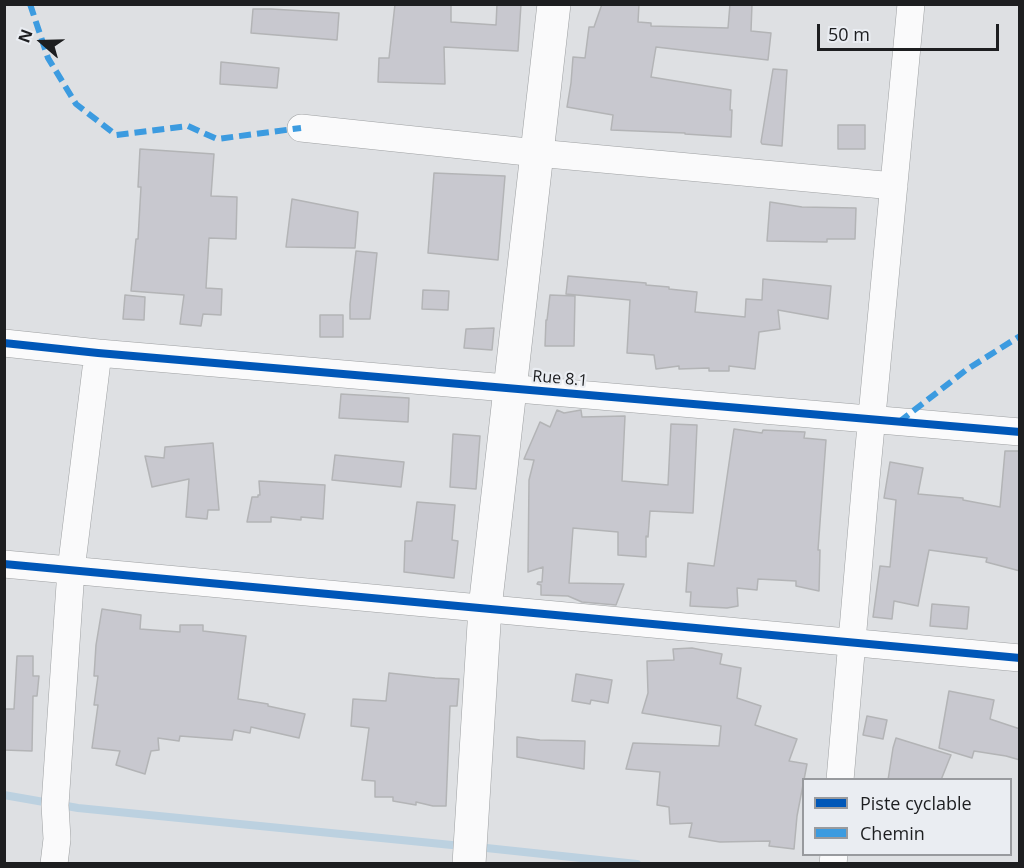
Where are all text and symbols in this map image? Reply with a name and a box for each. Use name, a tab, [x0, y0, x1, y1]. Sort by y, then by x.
north arrow	[12, 12, 72, 72]
scale bar	[820, 12, 1002, 50]
text: 50 m	[828, 22, 870, 46]
text: N	[13, 26, 38, 46]
street label: Rue 8.1	[532, 367, 588, 391]
legend	[802, 778, 1012, 856]
text: Piste cyclable	[860, 791, 972, 815]
text: Chemin	[860, 821, 925, 845]

